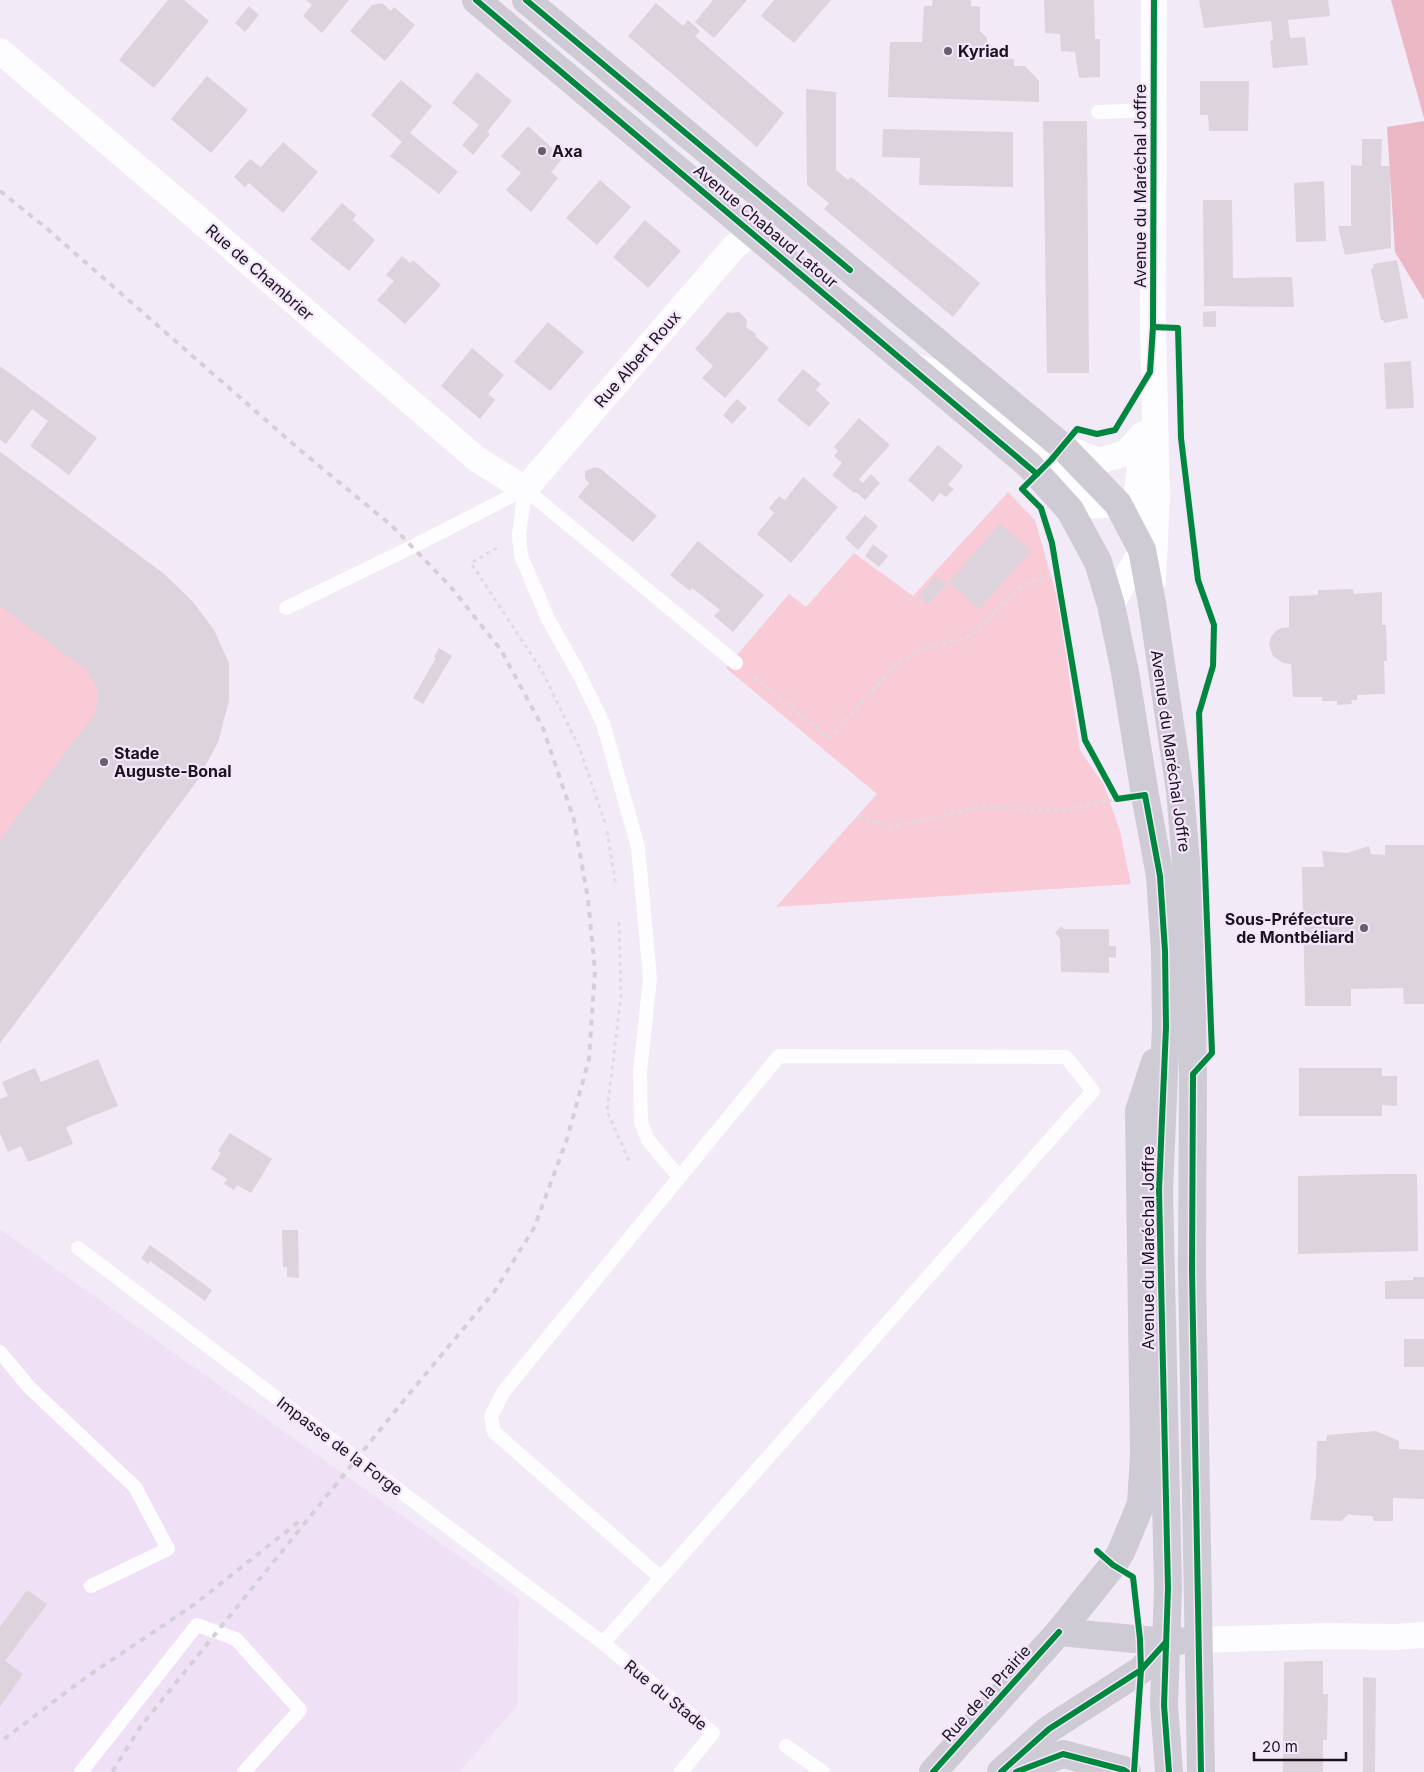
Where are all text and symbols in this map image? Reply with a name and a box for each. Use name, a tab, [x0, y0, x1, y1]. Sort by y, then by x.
place label: Kyriad	[958, 41, 1009, 61]
marker: Kyriad	[942, 45, 954, 57]
street label: Avenue du Maréchal Joffre	[1130, 84, 1150, 288]
place label: Axa	[552, 141, 582, 161]
marker: Axa	[536, 145, 548, 157]
street label: Avenue Chabaud Latour	[690, 160, 842, 292]
street label: Rue de Chambrier	[202, 220, 318, 324]
street label: Rue Albert Roux	[590, 306, 685, 411]
street label: Avenue du Maréchal Joffre	[1147, 649, 1195, 853]
place label: Stade Auguste-Bonal	[114, 743, 232, 781]
marker: Stade Auguste-Bonal	[98, 756, 110, 768]
place label: Sous-Préfecture de Montbéliard	[1225, 909, 1354, 947]
marker: Sous-Préfecture de Montbéliard	[1358, 922, 1370, 934]
street label: Avenue du Maréchal Joffre	[1138, 1146, 1158, 1350]
street label: Impasse de la Forge	[273, 1392, 407, 1500]
street label: Rue de la Prairie	[937, 1641, 1035, 1745]
street label: Rue du Stade	[620, 1655, 712, 1735]
scale bar	[1254, 1730, 1346, 1762]
text: 20 m	[1262, 1737, 1298, 1756]

